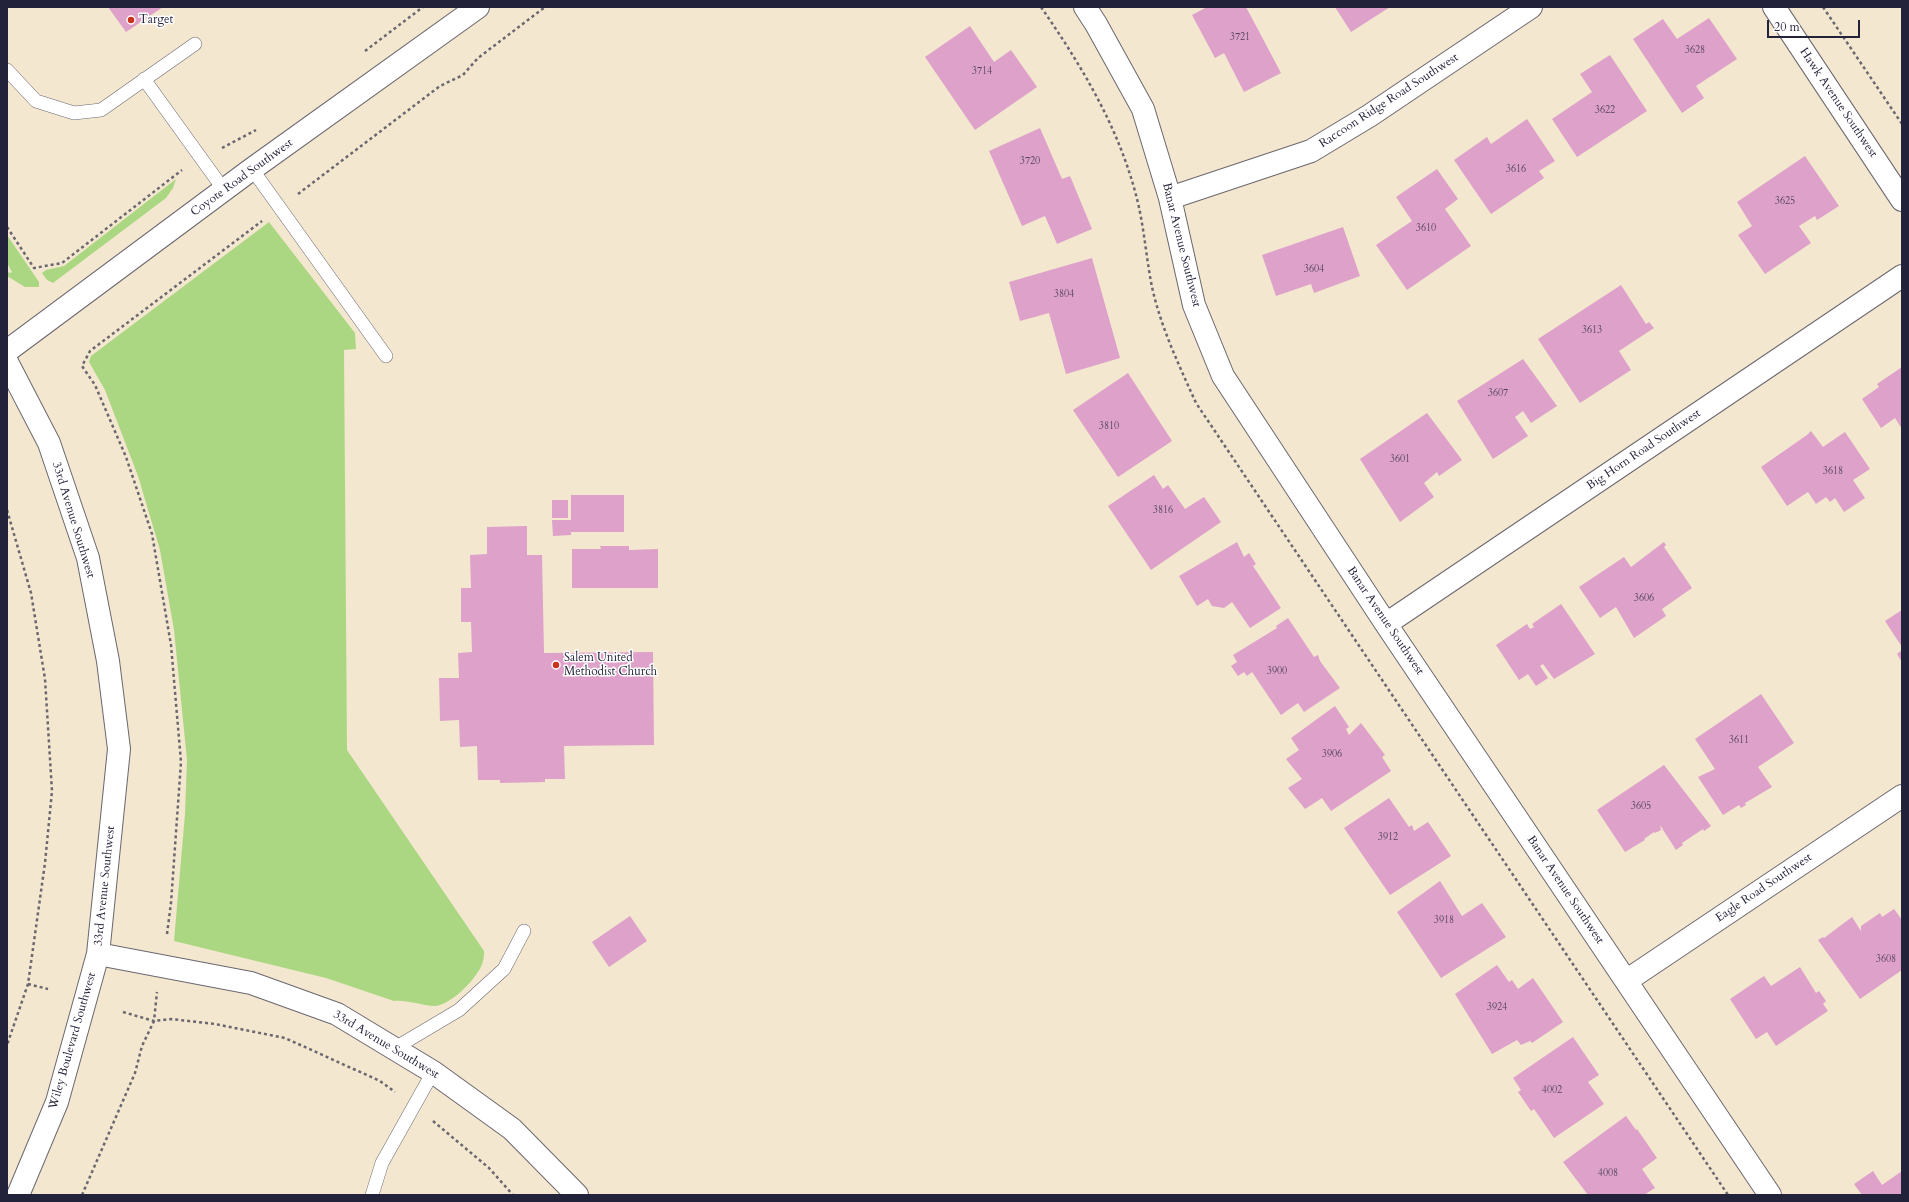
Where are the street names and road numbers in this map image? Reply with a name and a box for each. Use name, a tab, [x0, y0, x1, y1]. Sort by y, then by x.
street label: Hawk Avenue Southwest	[1796, 46, 1880, 160]
street label: Raccoon Ridge Road Southwest	[1317, 51, 1461, 151]
street label: Coyote Road Southwest	[188, 136, 296, 220]
street label: Banar Avenue Southwest	[1159, 181, 1203, 309]
street label: Big Horn Road Southwest	[1584, 406, 1704, 494]
street label: 33rd Avenue Southwest	[48, 460, 98, 580]
street label: Banar Avenue Southwest	[1343, 564, 1427, 678]
street label: 33rd Avenue Southwest	[92, 825, 118, 947]
street label: Banar Avenue Southwest	[1523, 833, 1607, 947]
street label: Eagle Road Southwest	[1713, 850, 1815, 926]
street label: Wiley Boulevard Southwest	[47, 971, 99, 1111]
street label: 33rd Avenue Southwest	[331, 1008, 441, 1082]

